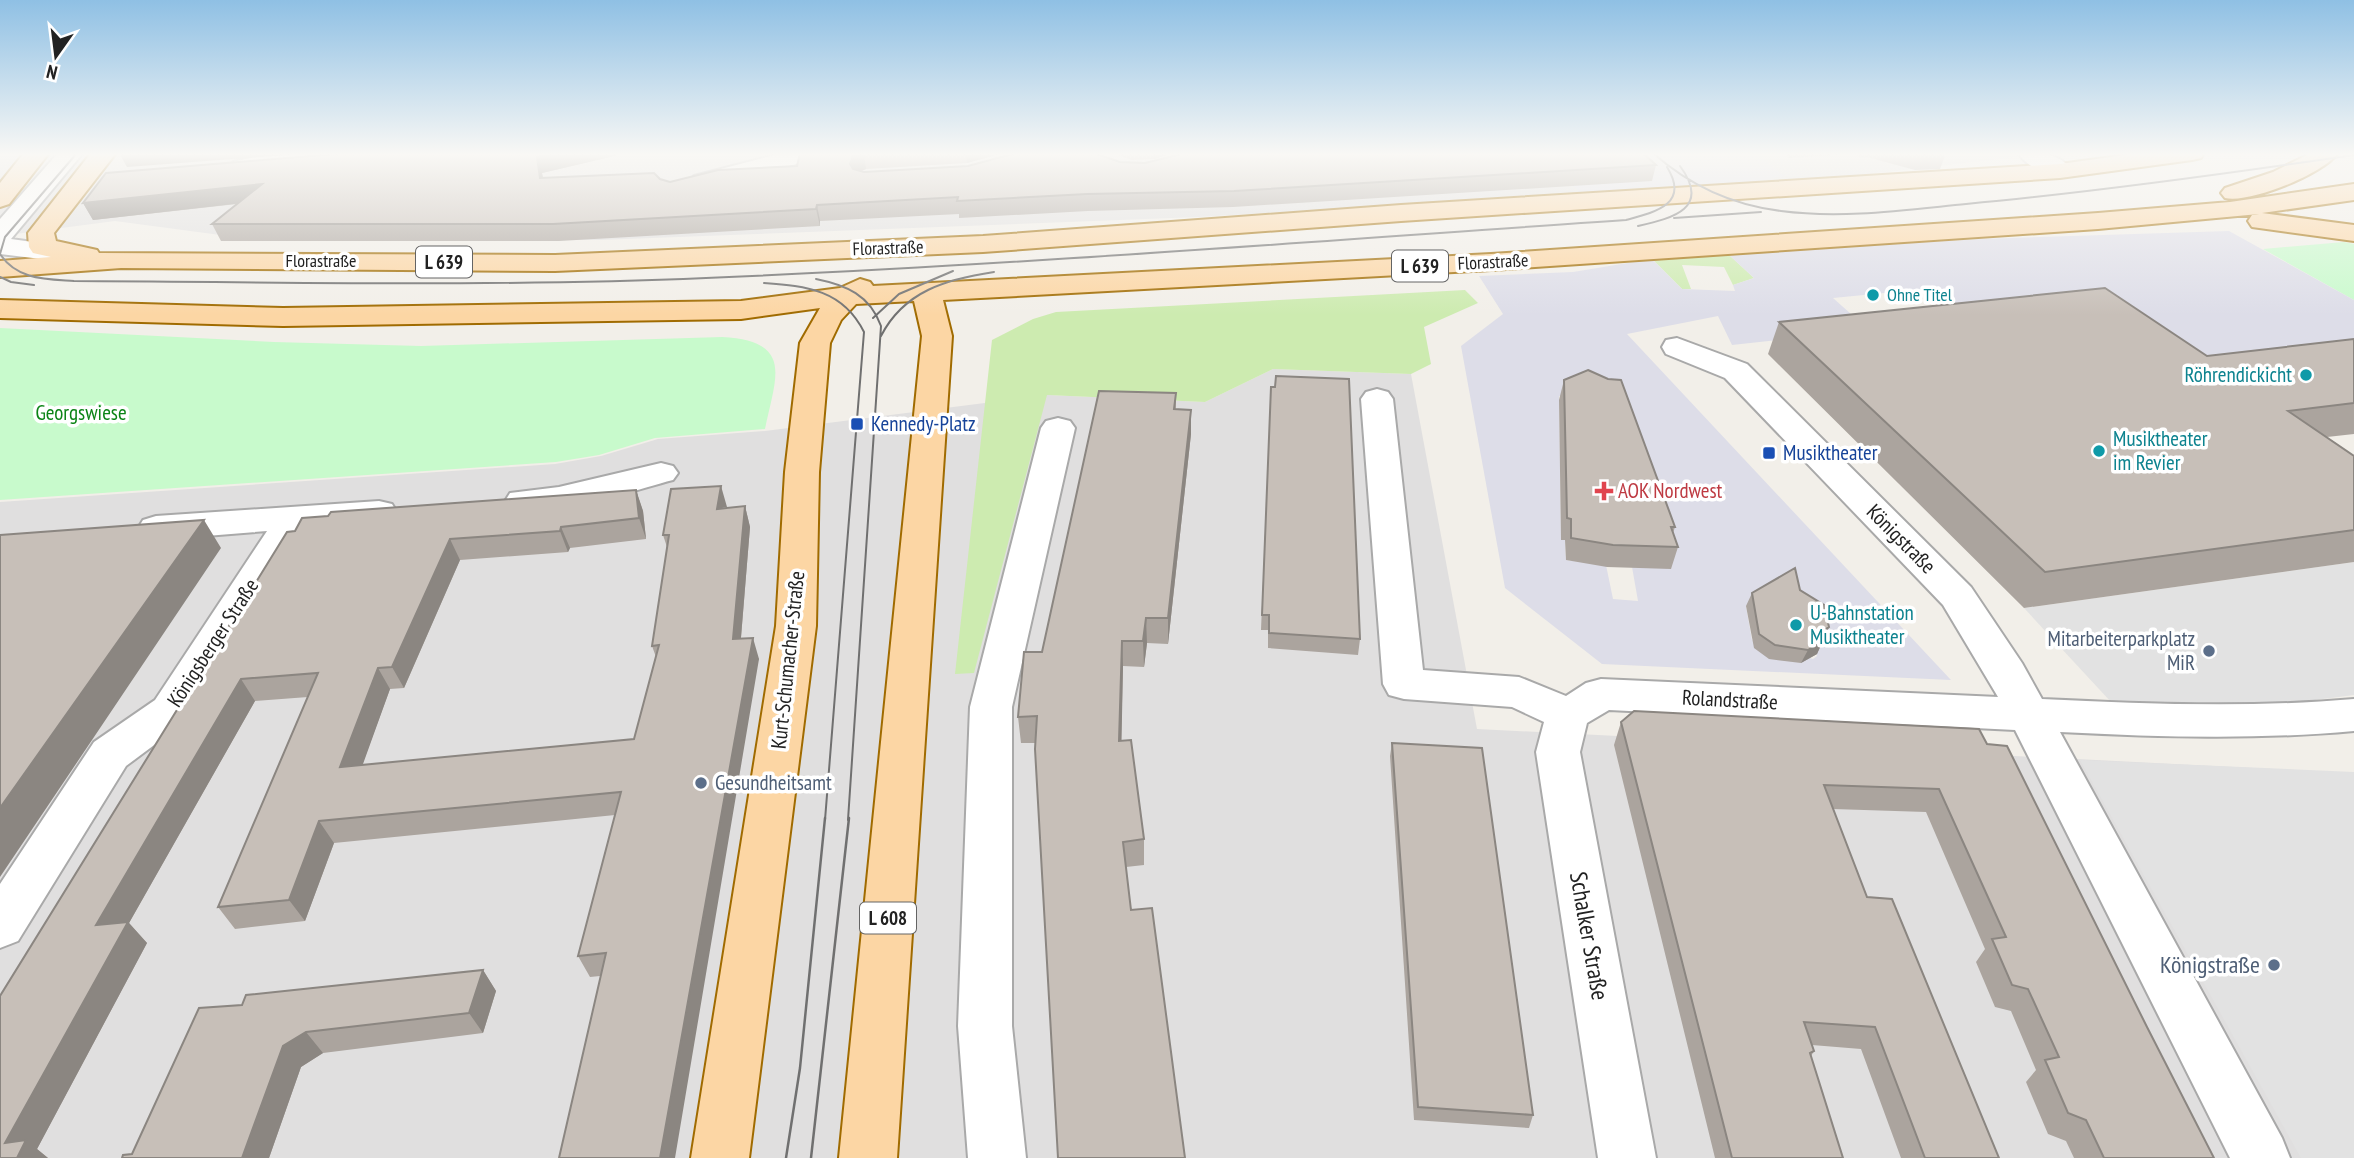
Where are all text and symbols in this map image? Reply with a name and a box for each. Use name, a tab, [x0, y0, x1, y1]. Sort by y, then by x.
north arrow	[21, 21, 91, 91]
text: N	[44, 60, 60, 85]
street label: Florastraße	[852, 235, 924, 260]
road number: L 639	[416, 246, 472, 278]
street label: Florastraße	[1457, 248, 1529, 275]
street label: Florastraße	[286, 249, 356, 272]
road number: L 639	[1392, 250, 1448, 282]
place label: Ohne Titel	[1887, 283, 1953, 306]
marker: Ohne Titel	[1865, 287, 1881, 303]
place label: Röhrendickicht	[2184, 361, 2292, 388]
marker: Röhrendickicht	[2298, 367, 2314, 383]
park label: Georgswiese	[35, 399, 127, 426]
place label: Kennedy-Platz	[871, 410, 976, 437]
marker: Kennedy-Platz	[849, 416, 865, 432]
place label: Musiktheater im Revier	[2113, 425, 2208, 476]
place label: Musiktheater	[1783, 439, 1878, 466]
marker: Musiktheater im Revier	[2091, 443, 2107, 459]
marker: Musiktheater	[1761, 445, 1777, 461]
place label: AOK Nordwest	[1618, 477, 1723, 504]
marker: AOK Nordwest	[1596, 483, 1612, 499]
street label: Königstraße	[1861, 498, 1942, 579]
street label: Kurt-Schumacher-Straße	[765, 570, 810, 750]
street label: Königsberger Straße	[161, 573, 264, 712]
place label: U-Bahnstation Musiktheater	[1810, 599, 1914, 650]
marker: U-Bahnstation Musiktheater	[1788, 617, 1804, 633]
place label: Mitarbeiterparkplatz MiR	[2048, 625, 2195, 676]
marker: Mitarbeiterparkplatz MiR	[2201, 643, 2217, 659]
street label: Rolandstraße	[1681, 684, 1779, 715]
place label: Gesundheitsamt	[715, 769, 832, 796]
marker: Gesundheitsamt	[693, 775, 709, 791]
street label: Schalker Straße	[1563, 869, 1616, 1003]
road number: L 608	[860, 902, 916, 934]
place label: Königstraße	[2160, 949, 2260, 980]
marker: Königstraße	[2266, 957, 2282, 973]

